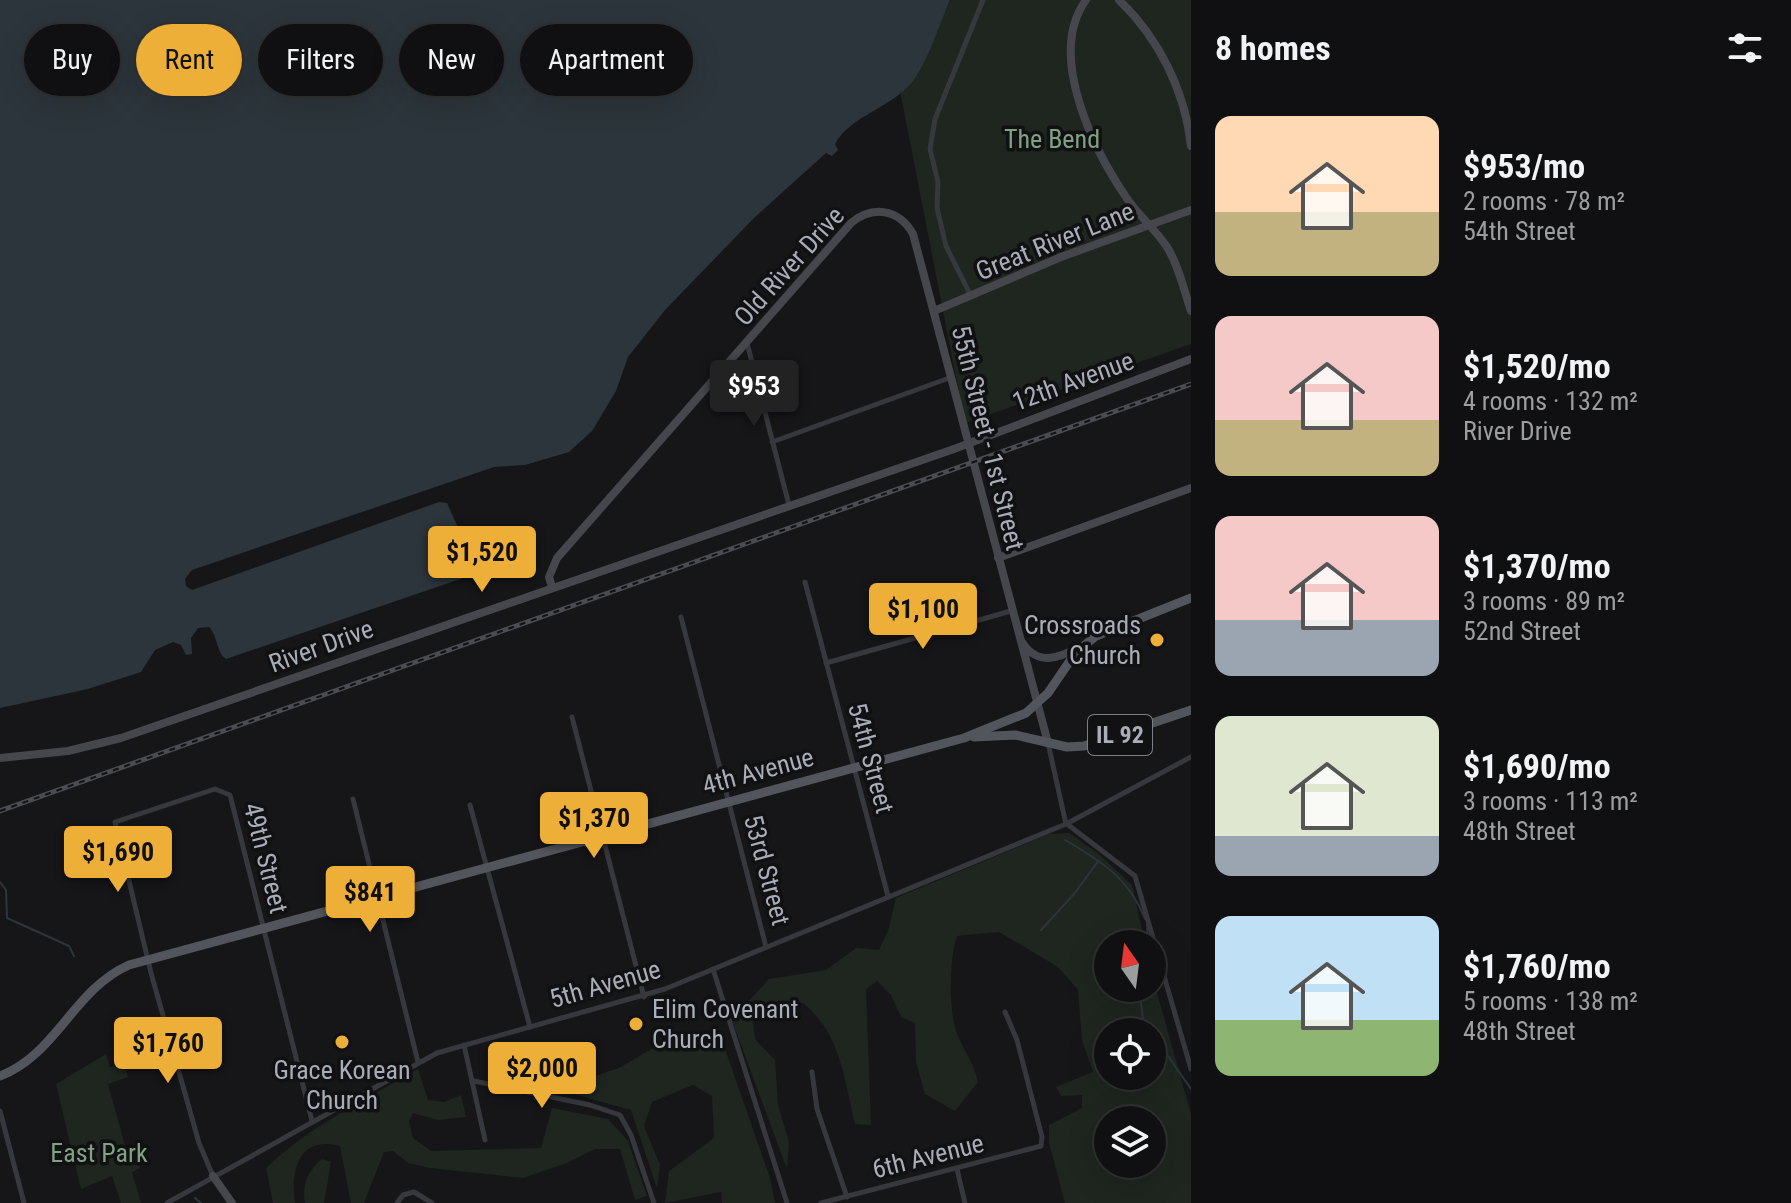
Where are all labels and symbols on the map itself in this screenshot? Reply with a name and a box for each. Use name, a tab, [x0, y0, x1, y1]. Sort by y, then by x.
park label: The Bend	[1004, 124, 1100, 154]
street label: Great River Lane	[972, 196, 1138, 286]
street label: Old River Drive	[728, 201, 850, 331]
street label: 55th Street - 1st Street	[946, 323, 1030, 553]
street label: 12th Avenue	[1008, 345, 1138, 417]
pin: $953	[707, 360, 801, 428]
pin: $1,520	[417, 526, 547, 594]
pin: $1,100	[858, 583, 988, 651]
place label: Crossroads Church	[1024, 610, 1141, 670]
street label: River Drive	[265, 613, 377, 679]
marker: Crossroads Church	[1148, 631, 1166, 649]
street label: 54th Street	[842, 700, 900, 816]
road number: IL 92	[1088, 715, 1152, 755]
street label: 4th Avenue	[699, 742, 817, 800]
pin: $1,370	[529, 792, 659, 860]
street label: 49th Street	[238, 800, 294, 916]
street label: 53rd Street	[738, 811, 796, 929]
pin: $1,690	[53, 826, 183, 894]
pin: $841	[323, 866, 417, 934]
north arrow	[1094, 930, 1166, 1002]
street label: 5th Avenue	[546, 954, 664, 1014]
place label: Elim Covenant Church	[652, 994, 798, 1054]
marker: Elim Covenant Church	[627, 1015, 645, 1033]
pin: $1,760	[103, 1017, 233, 1085]
marker: Grace Korean Church	[333, 1033, 351, 1051]
pin: $2,000	[477, 1042, 607, 1110]
place label: Grace Korean Church	[273, 1055, 411, 1115]
street label: 6th Avenue	[869, 1128, 987, 1184]
park label: East Park	[50, 1138, 148, 1168]

